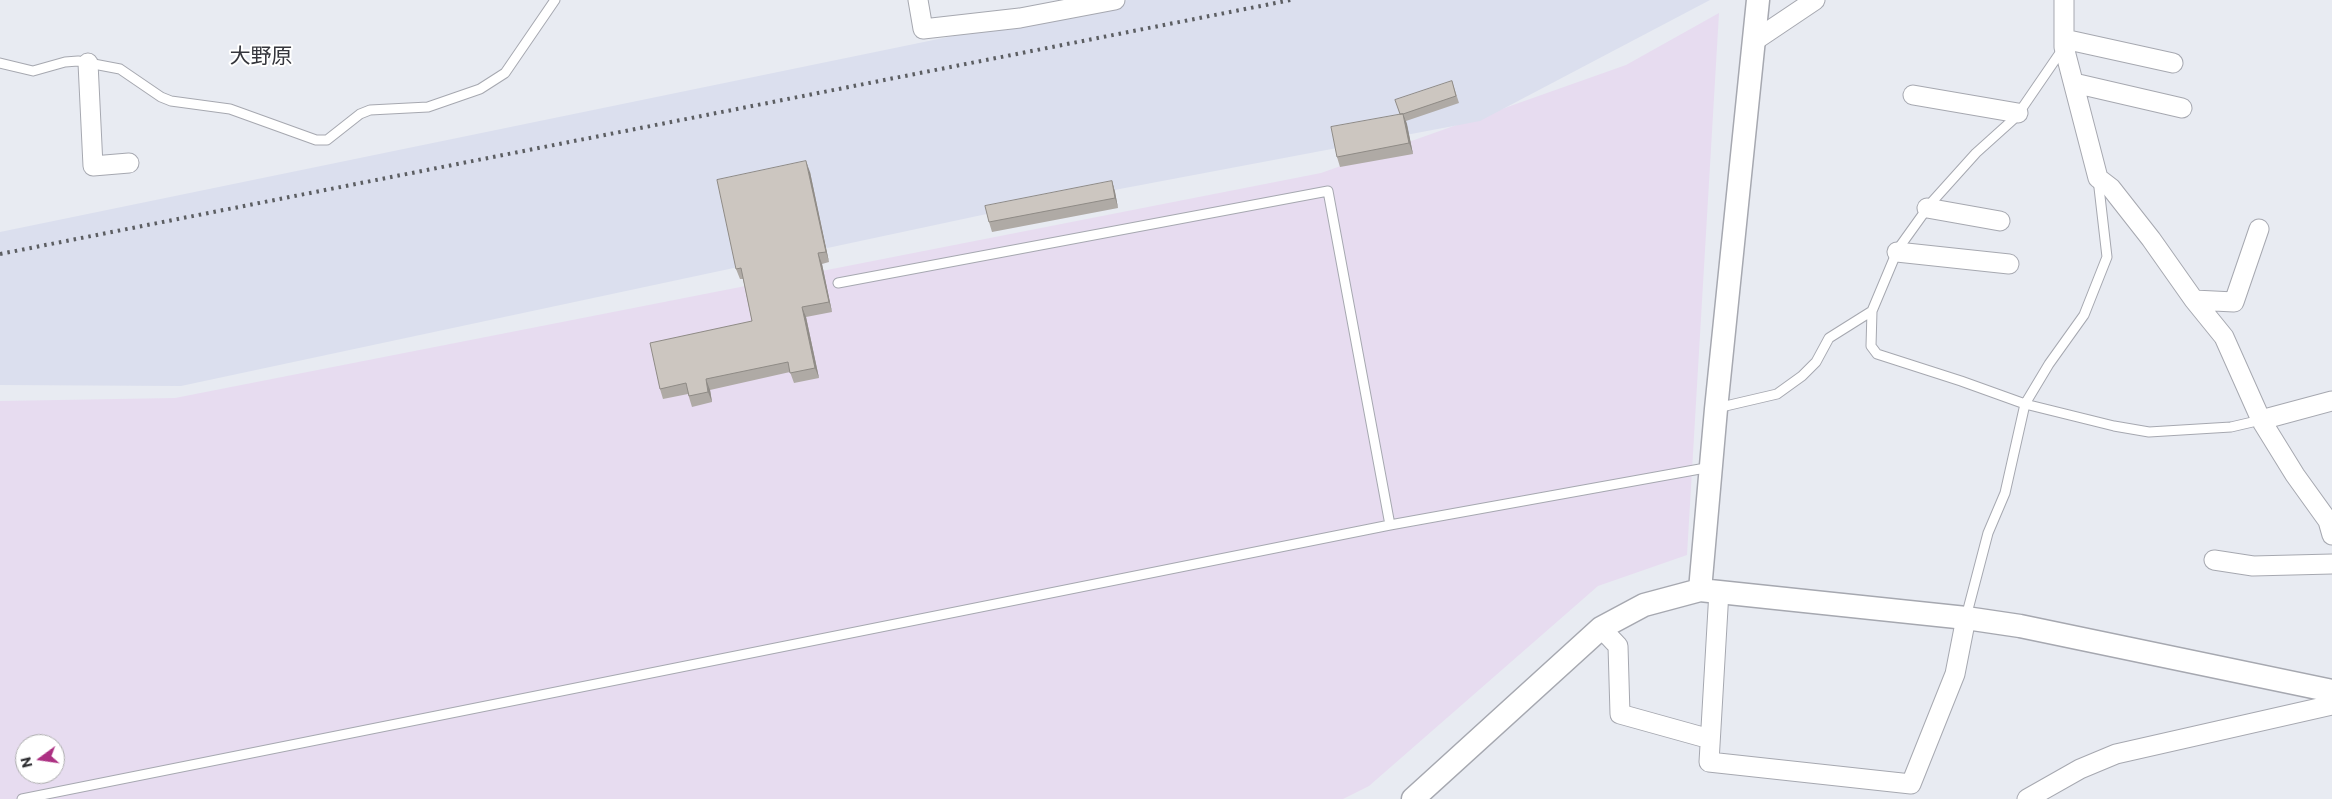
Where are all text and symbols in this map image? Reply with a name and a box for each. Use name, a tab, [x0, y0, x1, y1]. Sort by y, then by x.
district label: 大野原	[230, 43, 292, 69]
north arrow	[15, 734, 65, 784]
text: N	[16, 755, 35, 770]

